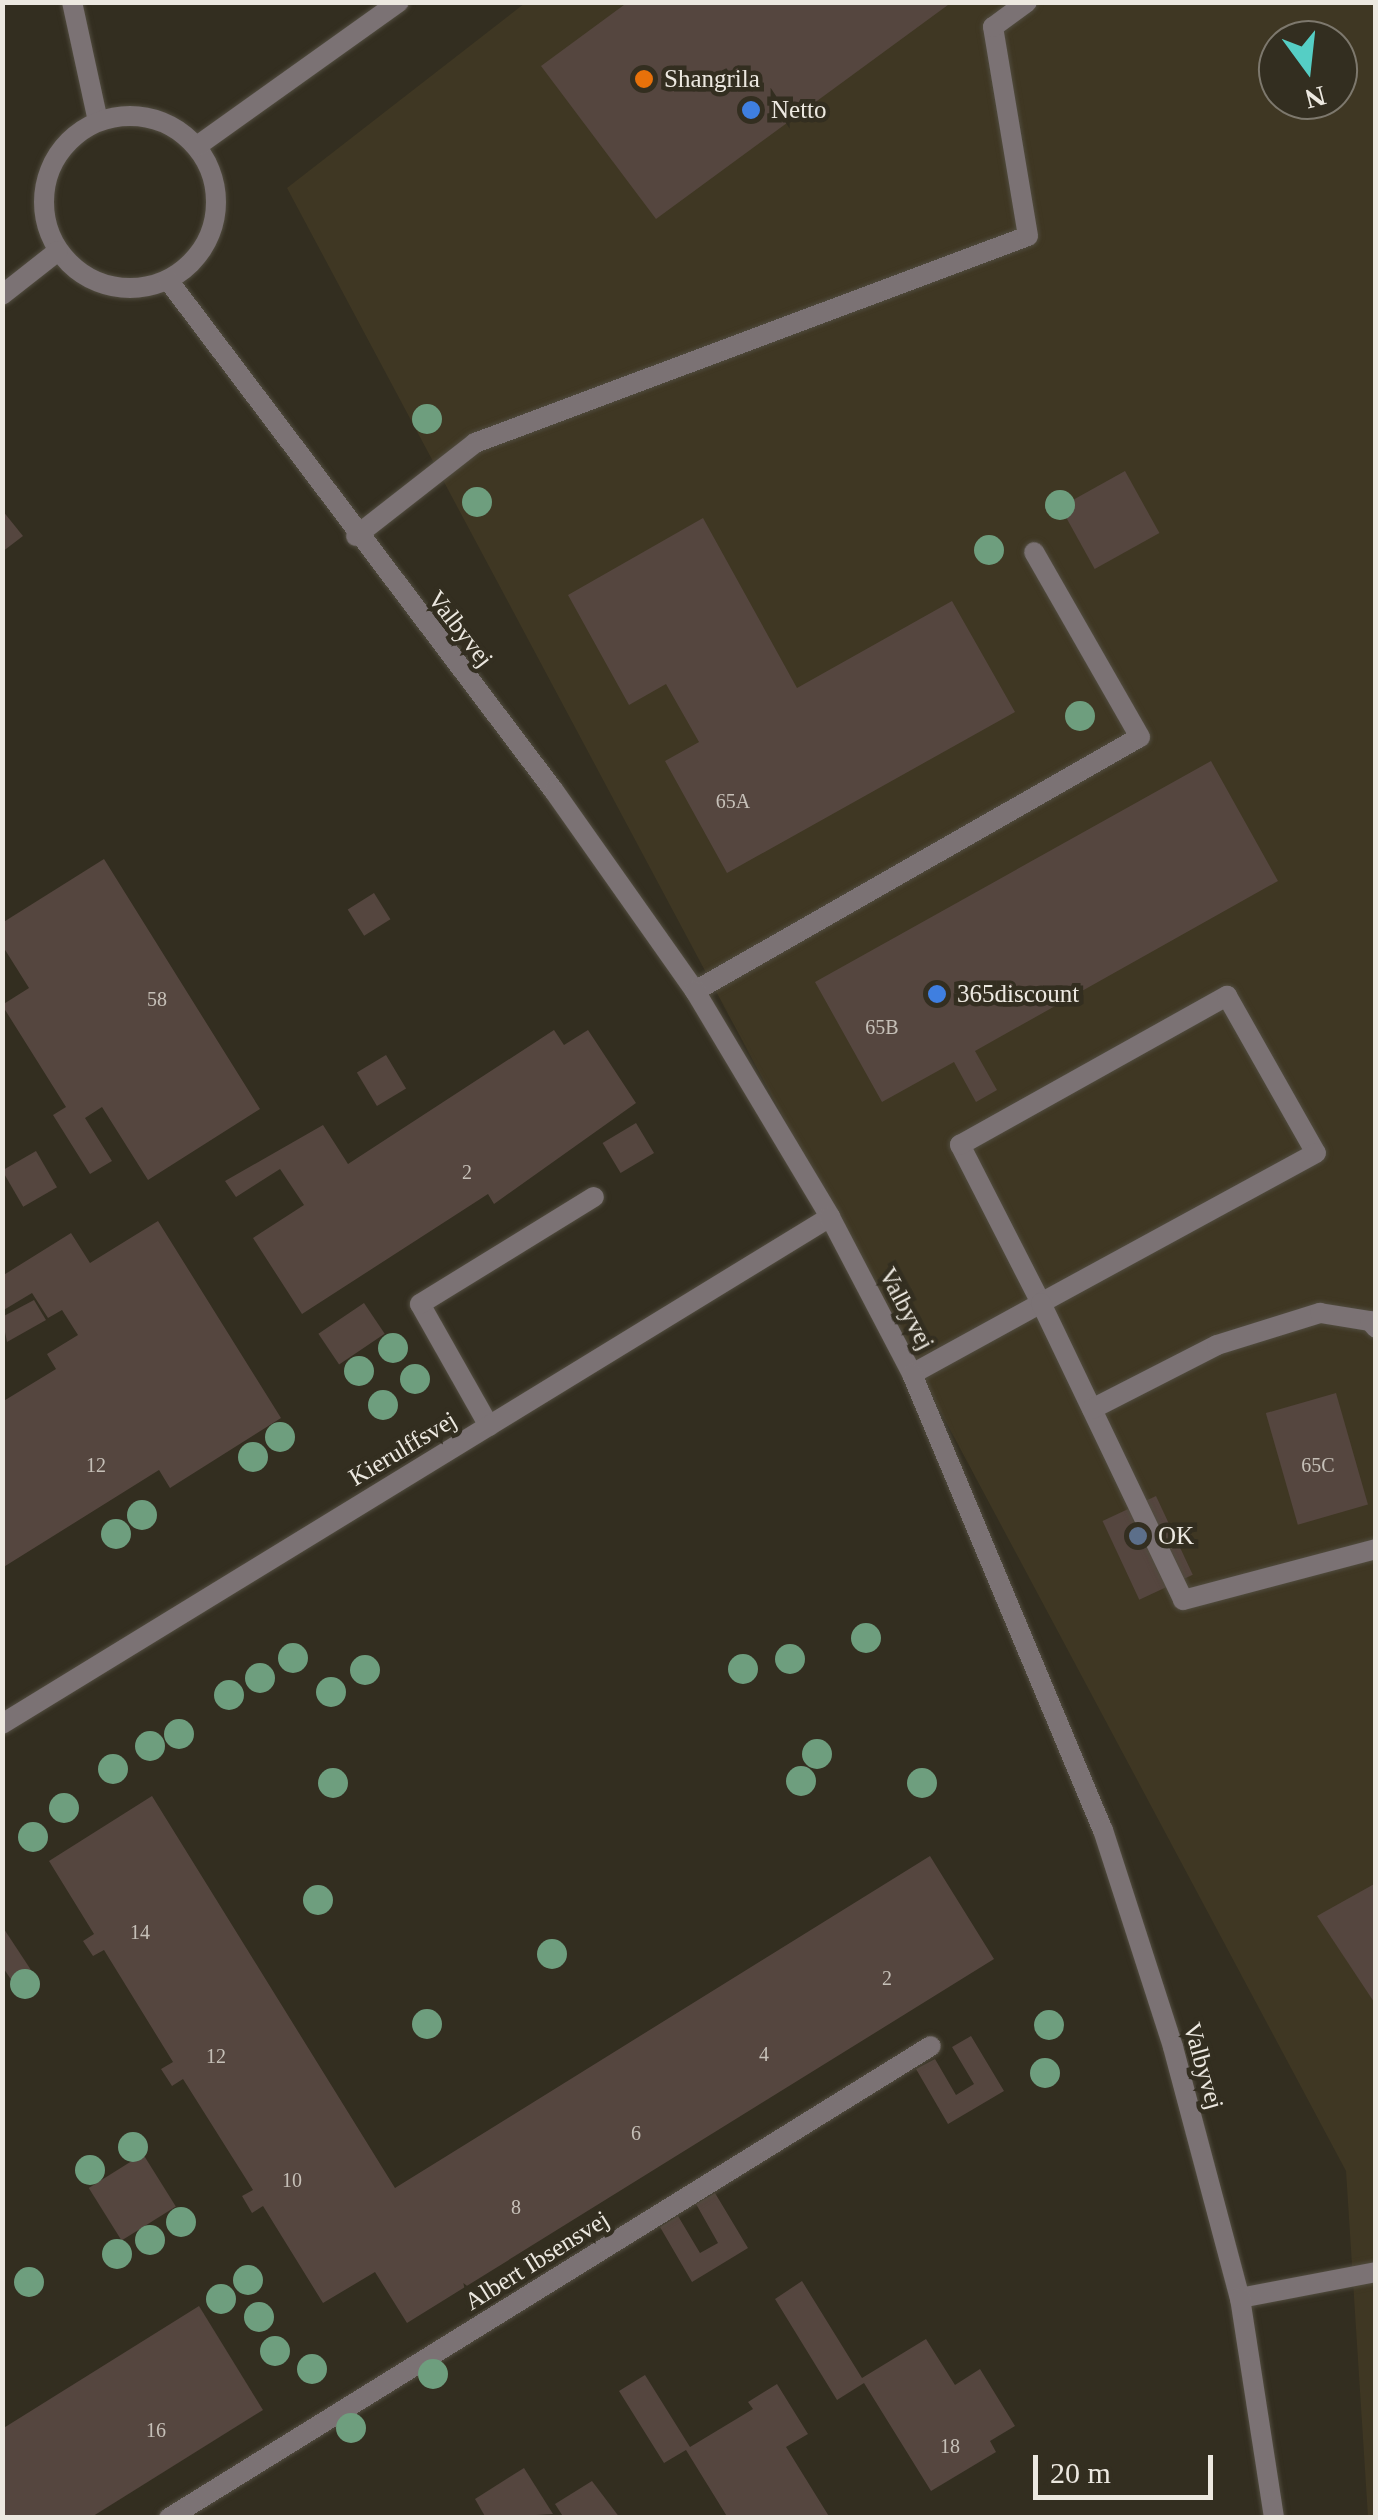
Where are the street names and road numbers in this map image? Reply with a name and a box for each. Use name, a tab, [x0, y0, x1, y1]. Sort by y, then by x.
street label: Valbyvej	[421, 585, 499, 673]
street label: Valbyvej	[872, 1263, 940, 1355]
street label: Kierulffsvej	[344, 1405, 462, 1493]
street label: Valbyvej	[1176, 2019, 1230, 2113]
street label: Albert Ibsensvej	[459, 2205, 615, 2317]

